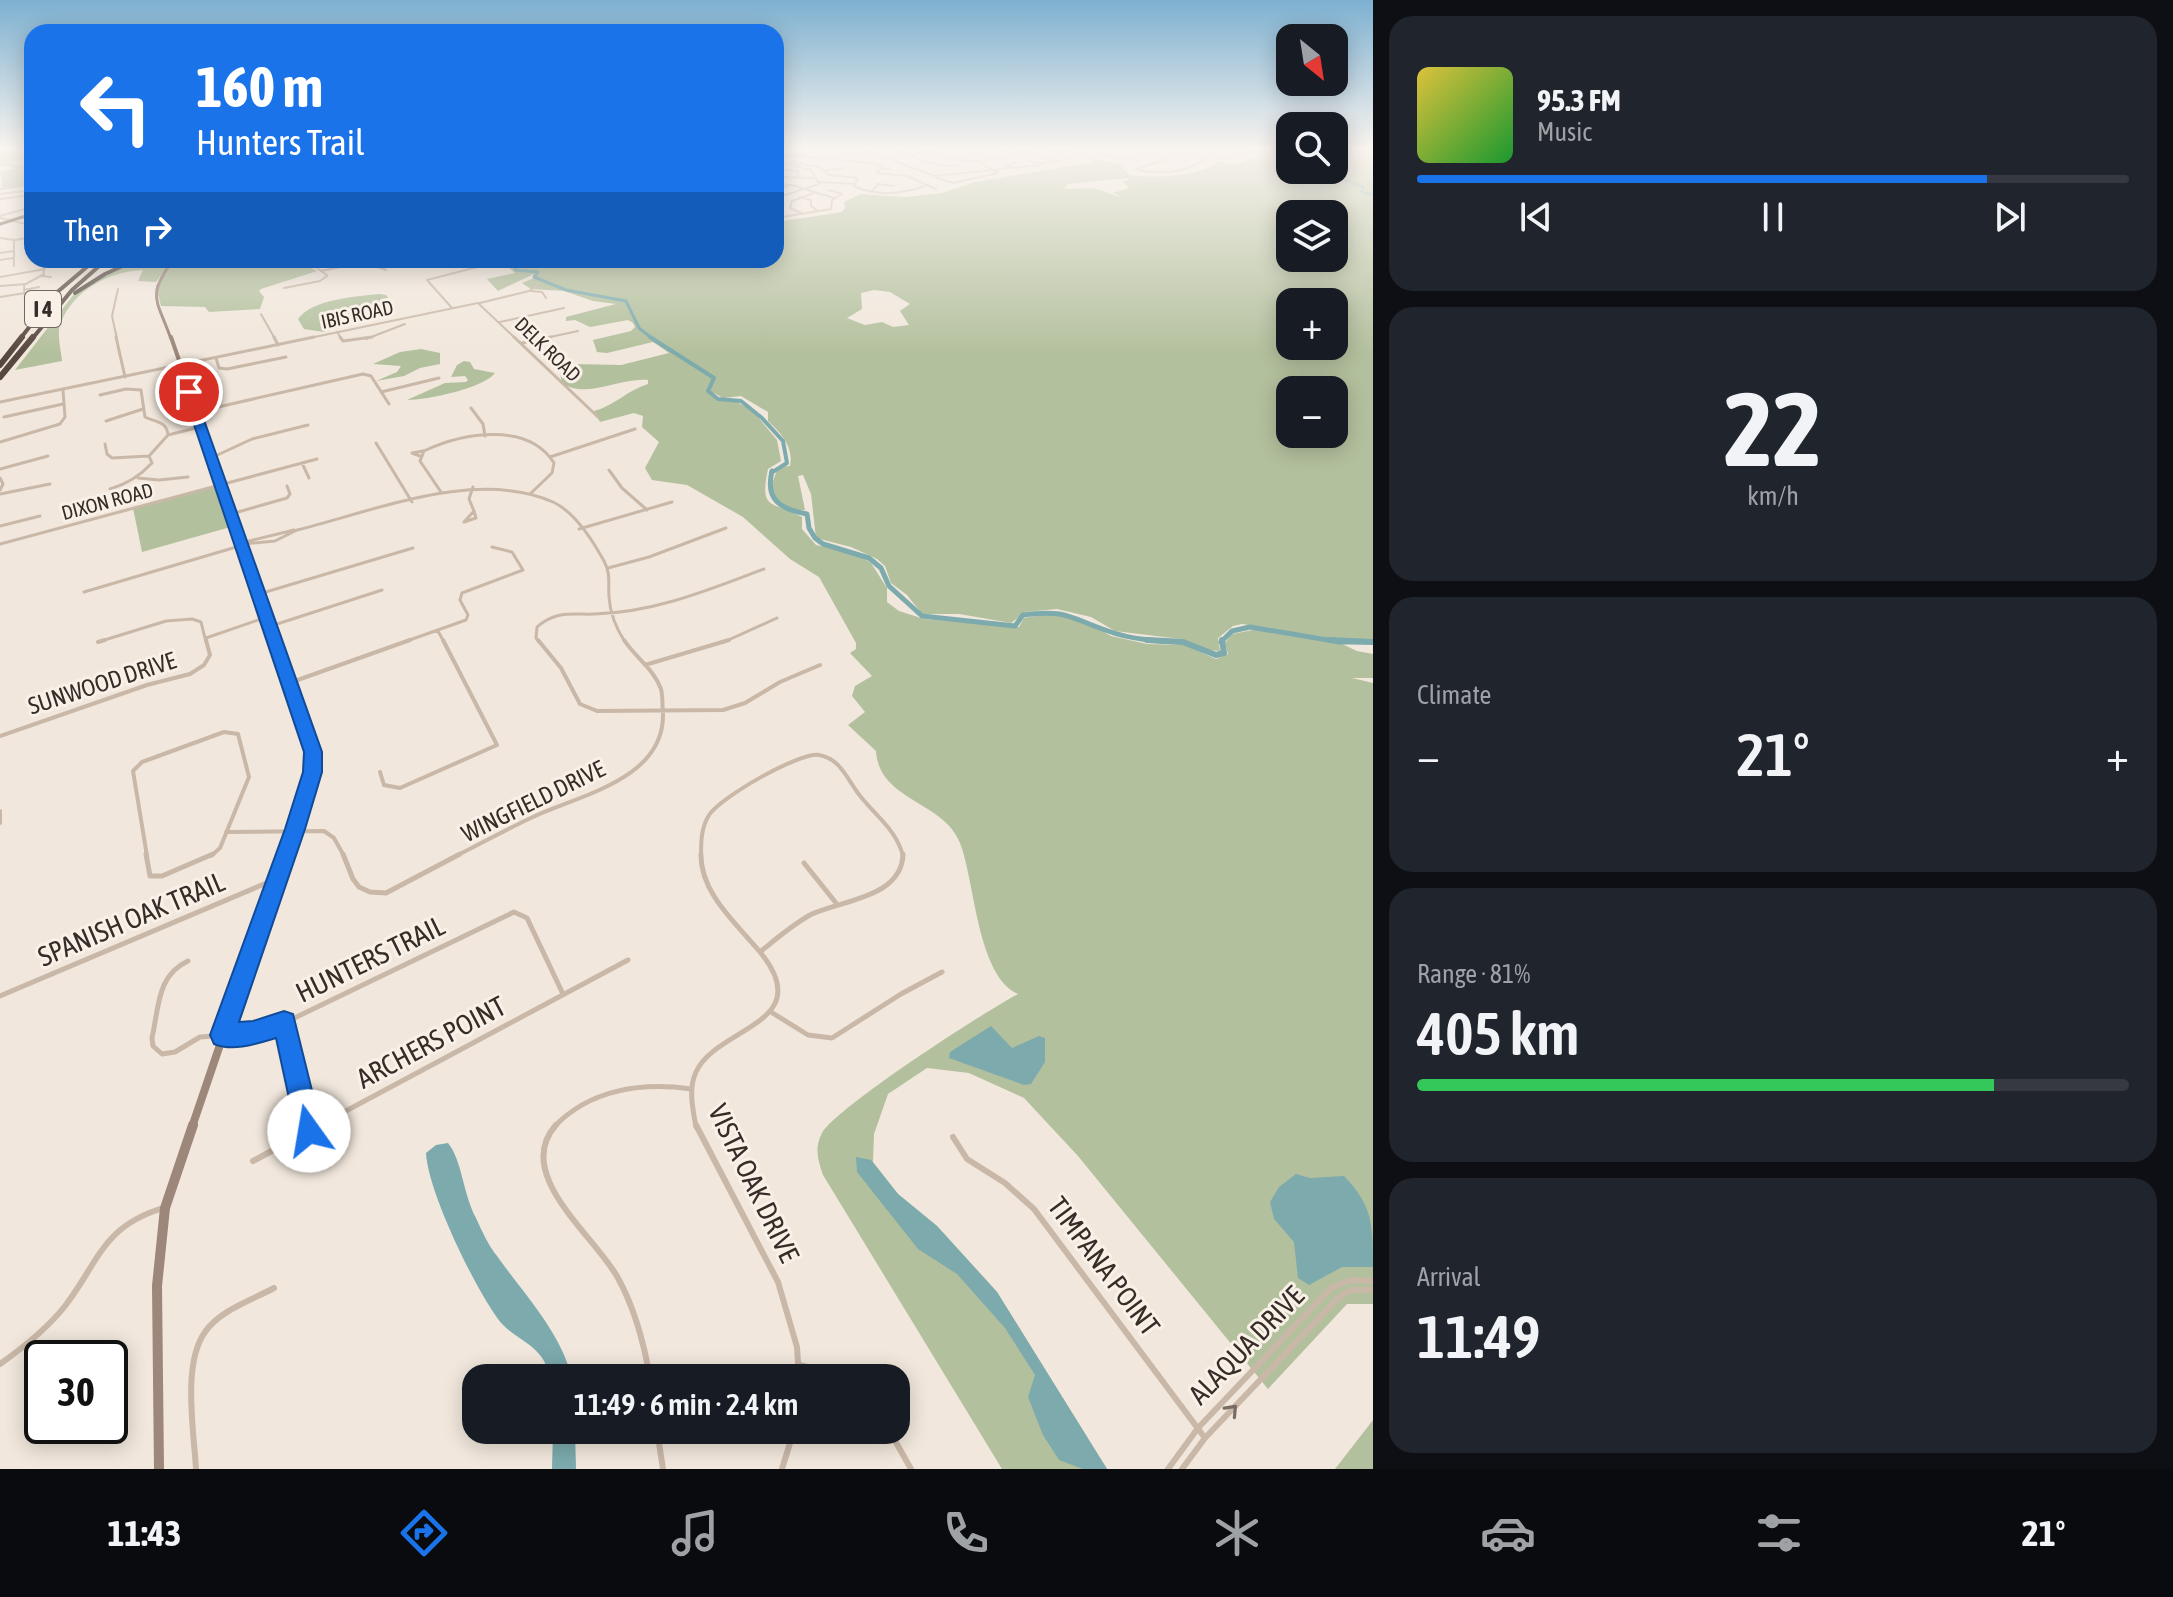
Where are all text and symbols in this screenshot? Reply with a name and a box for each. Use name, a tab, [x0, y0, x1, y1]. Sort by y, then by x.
north arrow	[1276, 24, 1348, 96]
map controls	[1276, 24, 1348, 448]
text: 160 m	[196, 55, 323, 119]
icon: left	[64, 56, 168, 160]
text: 95.3 FM	[1537, 83, 1621, 117]
button: search	[1276, 112, 1348, 184]
text: Music	[1537, 117, 1592, 147]
text: Hunters Trail	[196, 121, 364, 163]
icon: previous	[1514, 195, 1558, 239]
icon: pause	[1751, 195, 1795, 239]
icon: next	[1988, 195, 2032, 239]
button: layers	[1276, 200, 1348, 272]
icon: right	[135, 208, 179, 252]
text: Then	[64, 213, 119, 247]
button: +	[1276, 288, 1348, 360]
road number: I 4	[25, 291, 61, 327]
street label: IBIS ROAD	[319, 295, 395, 333]
street label: DELK ROAD	[510, 312, 586, 386]
pin	[155, 358, 223, 426]
text: 22	[1724, 369, 1822, 488]
icon: arrive	[167, 370, 211, 414]
button: −	[1276, 376, 1348, 448]
street label: DIXON ROAD	[59, 478, 155, 524]
text: km/h	[1747, 481, 1799, 511]
street label: SUNWOOD DRIVE	[25, 646, 179, 720]
text: Climate	[1417, 680, 1491, 710]
text: 21°	[1737, 720, 1809, 789]
text: −	[1417, 730, 1440, 780]
text: +	[2106, 730, 2129, 780]
street label: WINGFIELD DRIVE	[457, 755, 609, 847]
street label: SPANISH OAK TRAIL	[33, 865, 229, 973]
street label: HUNTERS TRAIL	[291, 909, 450, 1009]
text: Range · 81%	[1417, 959, 1530, 989]
street label: ARCHERS POINT	[351, 989, 511, 1095]
text: 405 km	[1417, 999, 1579, 1068]
position arrow	[267, 1089, 351, 1173]
street label: VISTA OAK DRIVE	[702, 1099, 806, 1267]
street label: TIMPANA POINT	[1042, 1191, 1166, 1341]
text: Arrival	[1417, 1262, 1481, 1292]
street label: ALAQUA DRIVE	[1182, 1279, 1310, 1410]
text: 11:49	[1417, 1302, 1540, 1371]
speed limit sign: 30	[24, 1340, 128, 1444]
text: 11:49 · 6 min · 2.4 km	[574, 1387, 798, 1421]
one-way arrow	[1223, 1405, 1238, 1419]
icon: directions	[396, 1505, 452, 1561]
icon: music	[667, 1505, 723, 1561]
icon: phone	[938, 1505, 994, 1561]
icon: climate	[1209, 1505, 1265, 1561]
icon: car	[1480, 1505, 1536, 1561]
icon: filters	[1751, 1505, 1807, 1561]
text: 11:43	[107, 1512, 182, 1554]
text: 21°	[2022, 1512, 2066, 1554]

